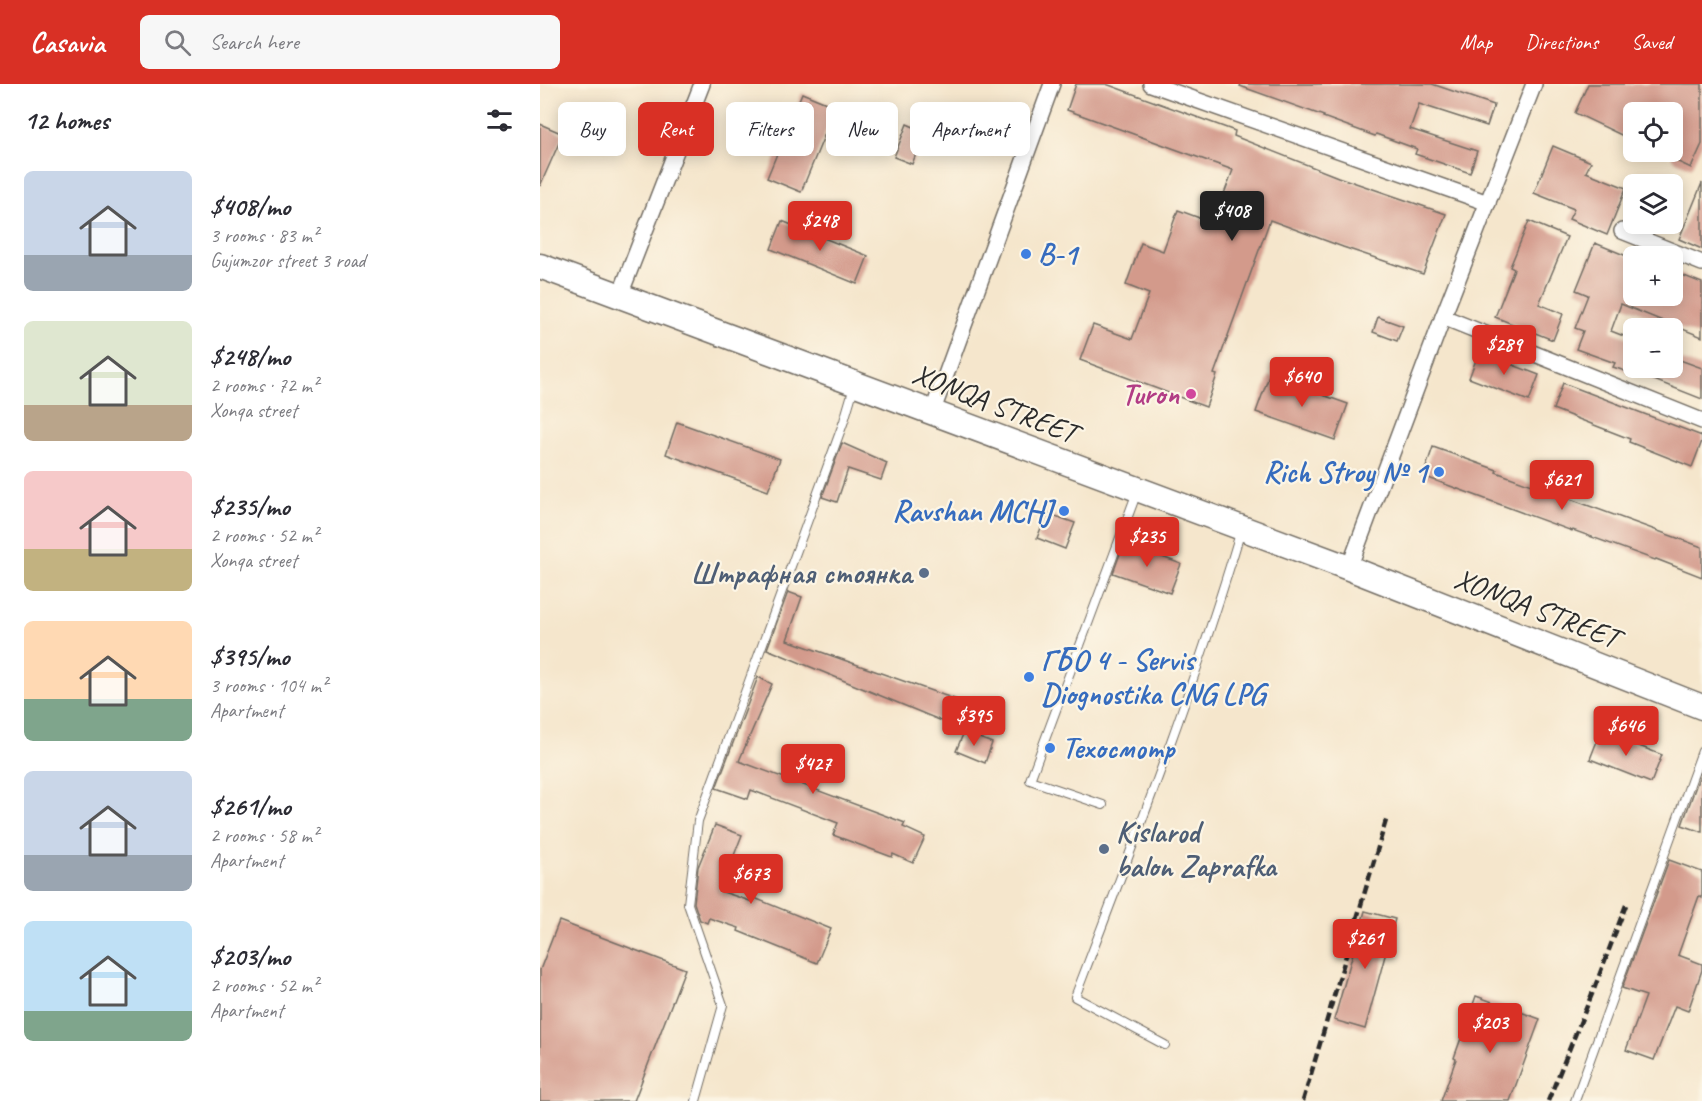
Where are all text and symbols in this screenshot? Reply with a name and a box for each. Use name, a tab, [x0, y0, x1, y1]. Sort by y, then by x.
search box	[140, 15, 560, 69]
text: Casavia	[30, 25, 104, 60]
icon: search	[161, 26, 194, 59]
text: Search here	[209, 28, 299, 56]
text: Map	[1460, 29, 1492, 55]
text: Directions	[1525, 29, 1598, 55]
text: Saved	[1631, 29, 1672, 55]
chip: Buy	[558, 102, 626, 156]
chip: Rent	[638, 102, 714, 156]
chip: Filters	[726, 102, 814, 156]
chip: New	[826, 102, 898, 156]
chip: Apartment	[910, 102, 1030, 156]
map controls	[1623, 102, 1683, 378]
button: locate	[1623, 102, 1683, 162]
text: 12 homes	[24, 104, 109, 137]
icon: filters	[483, 104, 516, 137]
button: layers	[1623, 174, 1683, 234]
text: $408/mo	[210, 190, 290, 223]
pin: $408	[1196, 191, 1268, 242]
icon: home	[72, 195, 144, 267]
text: $408	[1214, 198, 1250, 223]
pin: $248	[784, 201, 856, 252]
text: $248	[802, 208, 838, 233]
text: 3 rooms · 83 m²	[210, 223, 318, 248]
place label: В-1	[1038, 235, 1080, 273]
button: +	[1623, 246, 1683, 306]
marker: В-1	[1019, 247, 1033, 261]
text: Gujumzor street 3 road	[210, 248, 365, 273]
button: −	[1623, 318, 1683, 378]
pin: $289	[1468, 325, 1540, 376]
text: $289	[1486, 332, 1522, 357]
text: $248/mo	[210, 340, 290, 373]
icon: home	[72, 345, 144, 417]
street label: XONQA STREET	[907, 354, 1089, 454]
pin: $640	[1266, 357, 1338, 408]
text: $640	[1284, 364, 1320, 389]
text: 2 rooms · 72 m²	[210, 373, 318, 398]
place label: Turon	[1121, 375, 1180, 413]
marker: Turon	[1184, 387, 1198, 401]
text: Xonqa street	[210, 398, 297, 423]
place label: Rich Stroy № 1	[1263, 453, 1430, 492]
pin: $621	[1526, 460, 1598, 511]
marker: Rich Stroy № 1	[1432, 465, 1446, 479]
text: $621	[1544, 467, 1580, 492]
text: $235/mo	[210, 490, 290, 523]
place label: Ravshan MCHJ	[892, 492, 1057, 530]
icon: home	[72, 495, 144, 567]
marker: Ravshan MCHJ	[1057, 504, 1071, 518]
pin: $235	[1111, 517, 1183, 568]
text: 2 rooms · 52 m²	[210, 523, 318, 548]
text: $235	[1129, 524, 1165, 549]
text: Xonqa street	[210, 548, 297, 573]
place label: Штрафная стоянка	[691, 554, 915, 592]
street label: XONQA STREET	[1449, 559, 1631, 659]
marker: Штрафная стоянка	[917, 566, 931, 580]
text: $395/mo	[210, 640, 289, 673]
place label: ГБО 4 - Servis Diognostika CNG LPG	[1041, 641, 1270, 713]
icon: home	[72, 645, 144, 717]
marker: ГБО 4 - Servis Diognostika CNG LPG	[1022, 670, 1036, 684]
text: 3 rooms · 104 m²	[210, 673, 327, 698]
pin: $395	[938, 696, 1010, 747]
text: Apartment	[210, 698, 283, 723]
text: $395	[956, 703, 992, 728]
pin: $646	[1590, 706, 1662, 757]
text: $646	[1608, 713, 1644, 738]
place label: Техосмотр	[1062, 729, 1176, 767]
marker: Техосмотр	[1043, 741, 1057, 755]
pin: $427	[777, 744, 849, 795]
text: $427	[795, 751, 831, 776]
text: $261/mo	[210, 790, 291, 823]
icon: home	[72, 795, 144, 867]
place label: Kislarod balon Zaprafka	[1116, 813, 1279, 885]
text: 2 rooms · 58 m²	[210, 823, 318, 848]
marker: Kislarod balon Zaprafka	[1097, 842, 1111, 856]
text: Apartment	[210, 848, 283, 873]
pin: $673	[715, 854, 787, 905]
text: $673	[733, 861, 769, 886]
pin: $261	[1329, 919, 1401, 970]
text: $261	[1347, 926, 1383, 951]
text: $203/mo	[210, 940, 290, 973]
icon: home	[72, 945, 144, 1017]
text: 2 rooms · 52 m²	[210, 973, 318, 998]
text: Apartment	[210, 998, 283, 1023]
pin: $203	[1454, 1003, 1526, 1054]
text: $203	[1472, 1010, 1508, 1035]

